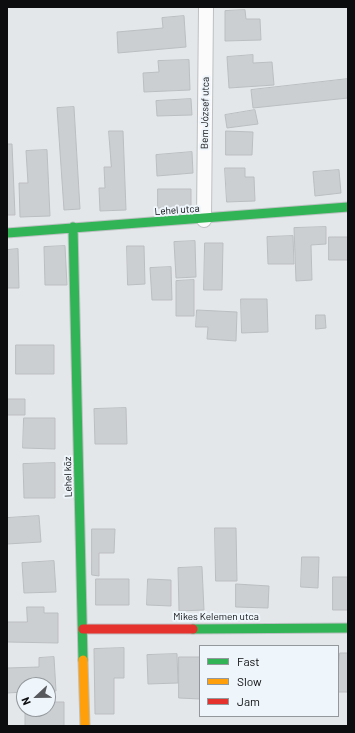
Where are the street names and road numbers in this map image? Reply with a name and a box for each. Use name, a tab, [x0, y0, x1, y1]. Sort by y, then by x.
street label: Bem József utca	[198, 77, 212, 149]
street label: Lehel utca	[154, 202, 200, 218]
street label: Lehel köz	[62, 457, 74, 497]
street label: Mikes Kelemen utca	[173, 611, 259, 623]

